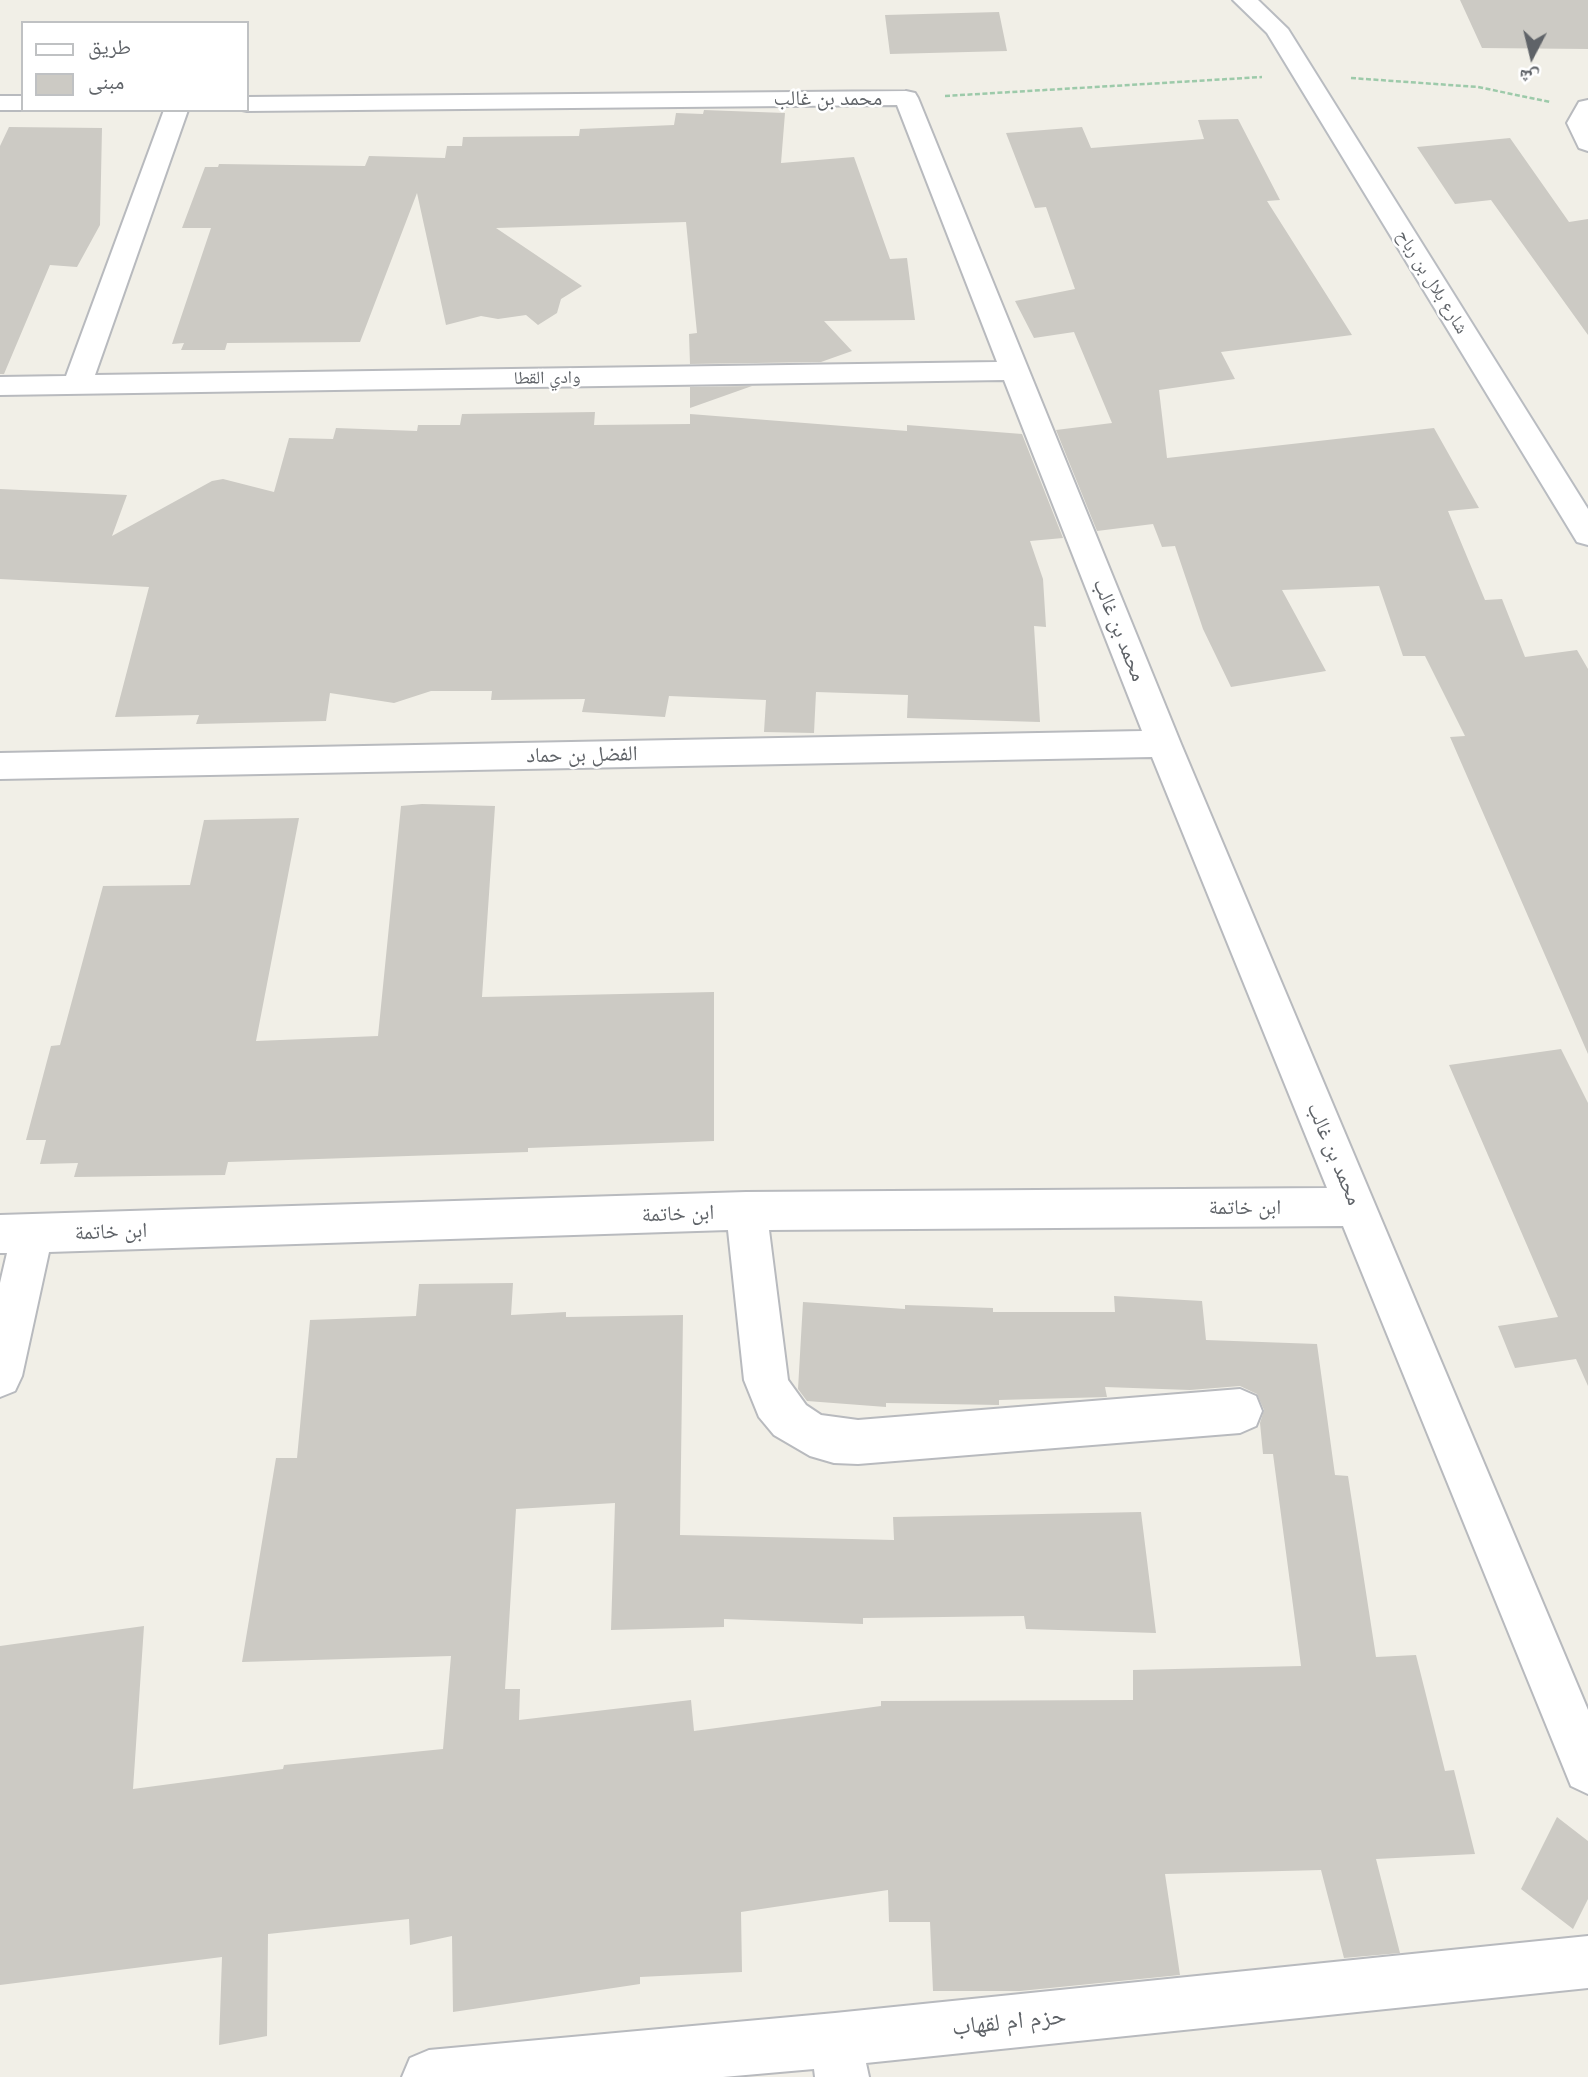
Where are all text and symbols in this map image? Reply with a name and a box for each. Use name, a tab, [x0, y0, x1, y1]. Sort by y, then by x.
legend	[21, 21, 248, 112]
north arrow	[1497, 21, 1567, 91]
text: طريق	[88, 34, 131, 59]
text: ش	[1518, 65, 1541, 90]
text: مبنى	[88, 69, 124, 94]
street label: محمد بن غالب	[774, 86, 882, 112]
street label: شارع بلال بن رباح	[1391, 226, 1473, 338]
street label: وادي القطا	[513, 367, 581, 389]
street label: محمد بن غالب	[1087, 575, 1151, 685]
street label: الفضل بن حماد	[526, 741, 638, 769]
street label: محمد بن غالب	[1301, 1099, 1367, 1209]
street label: ابن خاتمة	[1209, 1195, 1281, 1221]
street label: ابن خاتمة	[641, 1200, 715, 1228]
street label: ابن خاتمة	[74, 1218, 148, 1246]
street label: حزم ام لقهاب	[950, 2002, 1068, 2042]

